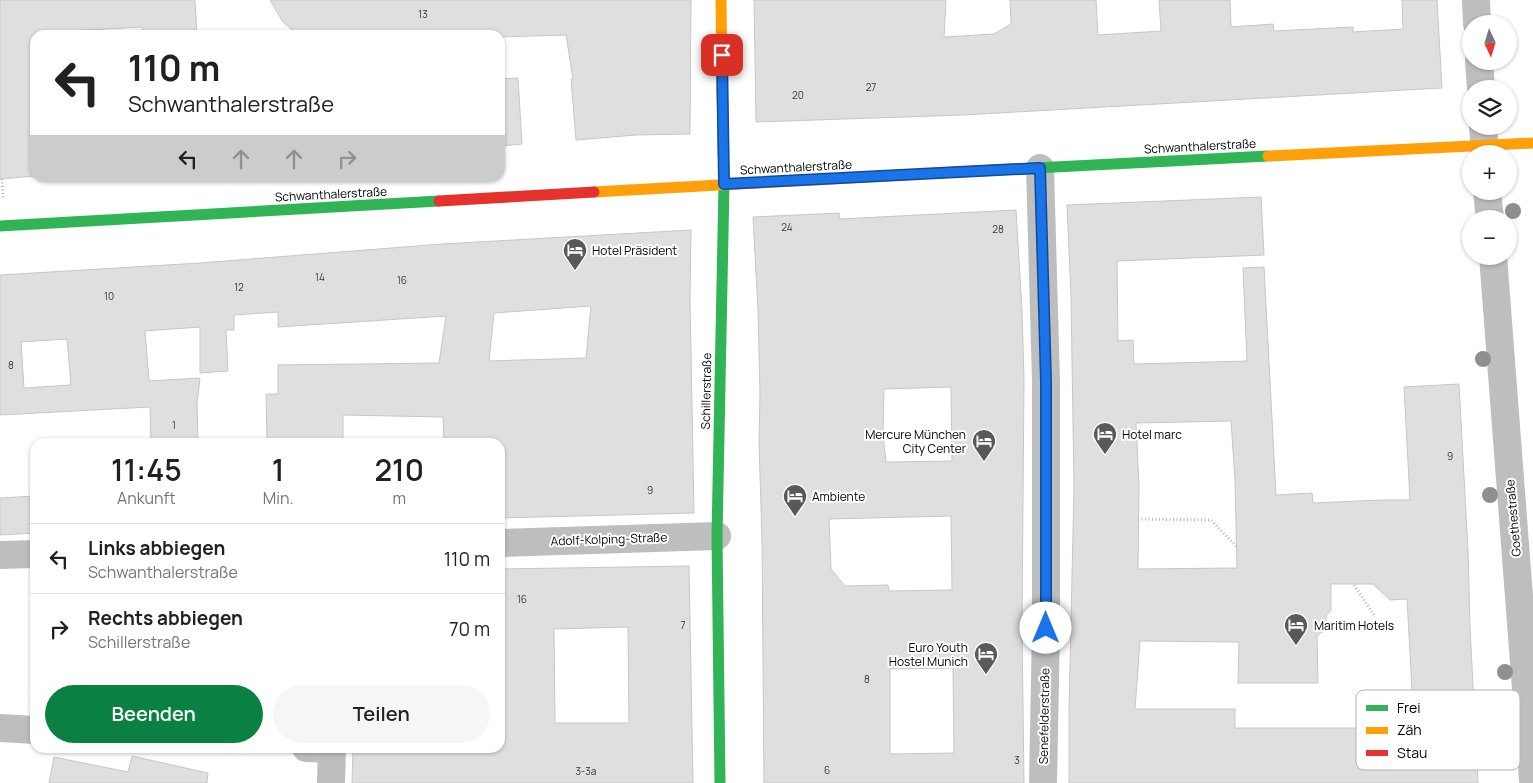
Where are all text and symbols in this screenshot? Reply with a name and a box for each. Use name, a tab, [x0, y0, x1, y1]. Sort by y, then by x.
house number: 13	[418, 7, 428, 21]
north arrow	[1462, 15, 1518, 70]
map controls	[1462, 15, 1517, 265]
pin	[701, 34, 743, 76]
icon: arrive	[708, 41, 736, 69]
text: 110 m	[128, 44, 220, 92]
icon: left	[45, 50, 110, 115]
house number: 27	[866, 80, 876, 94]
button: layers	[1462, 80, 1517, 135]
house number: 20	[792, 88, 804, 102]
text: Schwanthalerstraße	[128, 89, 334, 119]
street label: Schwanthalerstraße	[1143, 135, 1257, 157]
icon: left	[174, 145, 202, 173]
icon: ahead	[227, 145, 255, 173]
icon: ahead	[280, 145, 308, 173]
icon: right	[333, 145, 361, 173]
button: +	[1462, 145, 1517, 200]
street label: Schwanthalerstraße	[739, 156, 853, 178]
street label: Schwanthalerstraße	[274, 183, 388, 205]
button: −	[1462, 210, 1517, 265]
house number: 24	[781, 220, 793, 234]
house number: 28	[992, 222, 1004, 236]
hotel icon: Hotel Präsident	[562, 237, 588, 271]
place label: Hotel Präsident	[592, 242, 677, 259]
house number: 14	[315, 270, 325, 284]
house number: 16	[397, 273, 407, 287]
house number: 12	[234, 280, 244, 294]
house number: 10	[104, 289, 114, 303]
street label: Schillerstraße	[697, 352, 715, 430]
house number: 8	[8, 358, 14, 372]
house number: 1	[172, 418, 176, 432]
hotel icon: Hotel marc	[1092, 421, 1118, 455]
place label: Mercure München City Center	[865, 426, 967, 457]
place label: Hotel marc	[1122, 426, 1182, 443]
hotel icon: Mercure München City Center	[971, 428, 997, 462]
text: 11:45	[111, 449, 182, 490]
text: 1	[272, 449, 284, 490]
text: 210	[374, 449, 424, 490]
house number: 9	[1447, 449, 1453, 463]
street label: Goethestraße	[1501, 479, 1525, 557]
house number: 9	[647, 483, 653, 497]
hotel icon: Ambiente	[782, 483, 808, 517]
text: Ankunft	[117, 487, 176, 509]
text: Min.	[263, 487, 293, 509]
text: m	[392, 487, 406, 509]
place label: Ambiente	[812, 488, 865, 505]
street label: Adolf-Kolping-Straße	[550, 528, 668, 550]
text: Links abbiegen	[88, 535, 225, 561]
icon: left	[45, 545, 73, 573]
text: 110 m	[444, 546, 490, 572]
text: Schwanthalerstraße	[88, 561, 238, 583]
house number: 16	[517, 592, 527, 606]
position arrow	[1019, 601, 1071, 653]
text: Rechts abbiegen	[88, 605, 243, 631]
hotel icon: Maritim Hotels	[1283, 612, 1309, 646]
icon: right	[45, 615, 73, 643]
text: 70 m	[449, 616, 490, 642]
place label: Maritim Hotels	[1314, 617, 1394, 634]
house number: 7	[680, 618, 686, 632]
text: Schillerstraße	[88, 631, 190, 653]
place label: Euro Youth Hostel Munich	[889, 639, 968, 670]
hotel icon: Euro Youth Hostel Munich	[973, 641, 999, 675]
street label: Senefelderstraße	[1035, 668, 1053, 764]
house number: 8	[864, 672, 870, 686]
button: Beenden	[45, 685, 263, 743]
button: Teilen	[273, 685, 490, 743]
legend	[1356, 690, 1520, 770]
text: Frei	[1397, 698, 1420, 717]
text: Zäh	[1397, 720, 1422, 739]
text: Stau	[1397, 743, 1427, 762]
house number: 3	[1014, 753, 1020, 767]
house number: 6	[824, 763, 830, 777]
house number: 3-3a	[576, 764, 596, 778]

